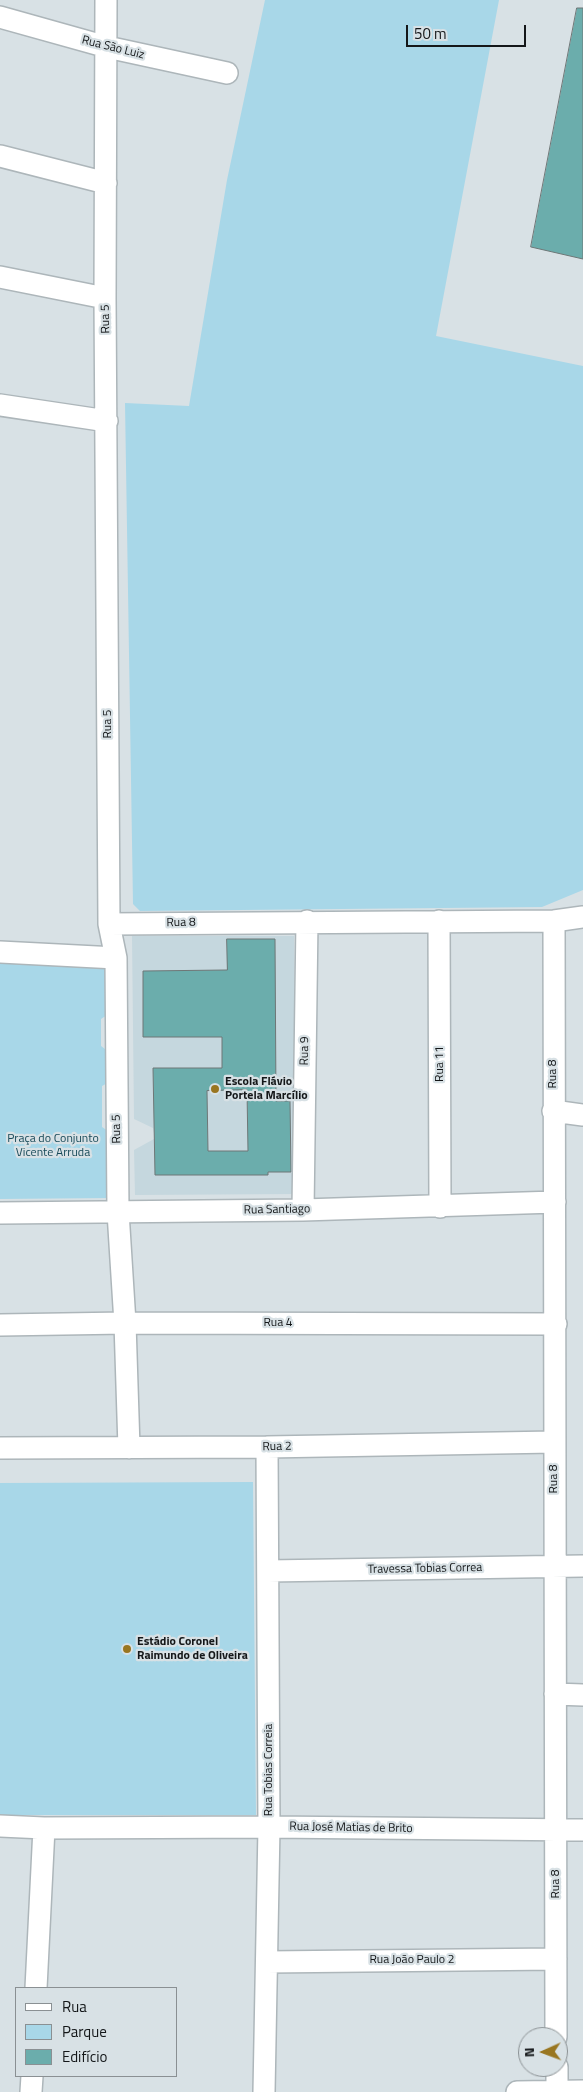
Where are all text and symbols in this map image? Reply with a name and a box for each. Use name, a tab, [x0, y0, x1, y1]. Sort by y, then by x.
scale bar	[408, 15, 528, 47]
text: 50 m	[414, 22, 447, 45]
street label: Rua São Luiz	[80, 33, 146, 63]
street label: Rua 5	[99, 304, 113, 334]
street label: Rua 5	[101, 709, 115, 739]
street label: Rua 8	[166, 916, 196, 930]
street label: Rua 9	[298, 1036, 312, 1066]
street label: Rua 11	[433, 1046, 447, 1082]
street label: Rua 8	[546, 1059, 560, 1089]
place label: Escola Flávio Portela Marcílio	[225, 1075, 308, 1103]
marker: Escola Flávio Portela Marcílio	[209, 1083, 221, 1095]
street label: Rua 5	[110, 1114, 124, 1144]
park label: Praça do Conjunto Vicente Arruda	[7, 1132, 99, 1160]
street label: Rua Santiago	[244, 1202, 310, 1218]
street label: Rua 4	[263, 1316, 293, 1330]
street label: Rua 2	[262, 1440, 292, 1454]
street label: Rua 8	[547, 1464, 561, 1494]
street label: Travessa Tobias Correa	[368, 1561, 482, 1577]
place label: Estádio Coronel Raimundo de Oliveira	[137, 1635, 248, 1663]
marker: Estádio Coronel Raimundo de Oliveira	[121, 1643, 133, 1655]
street label: Rua Tobias Correia	[262, 1724, 276, 1816]
street label: Rua José Matias de Brito	[289, 1820, 413, 1836]
street label: Rua 8	[549, 1869, 563, 1899]
street label: Rua João Paulo 2	[369, 1953, 455, 1967]
legend	[15, 1987, 178, 2077]
text: Rua	[62, 1995, 87, 2018]
text: Parque	[62, 2020, 107, 2043]
north arrow	[518, 2027, 568, 2077]
text: Edifício	[62, 2045, 107, 2068]
text: N	[518, 2047, 539, 2058]

